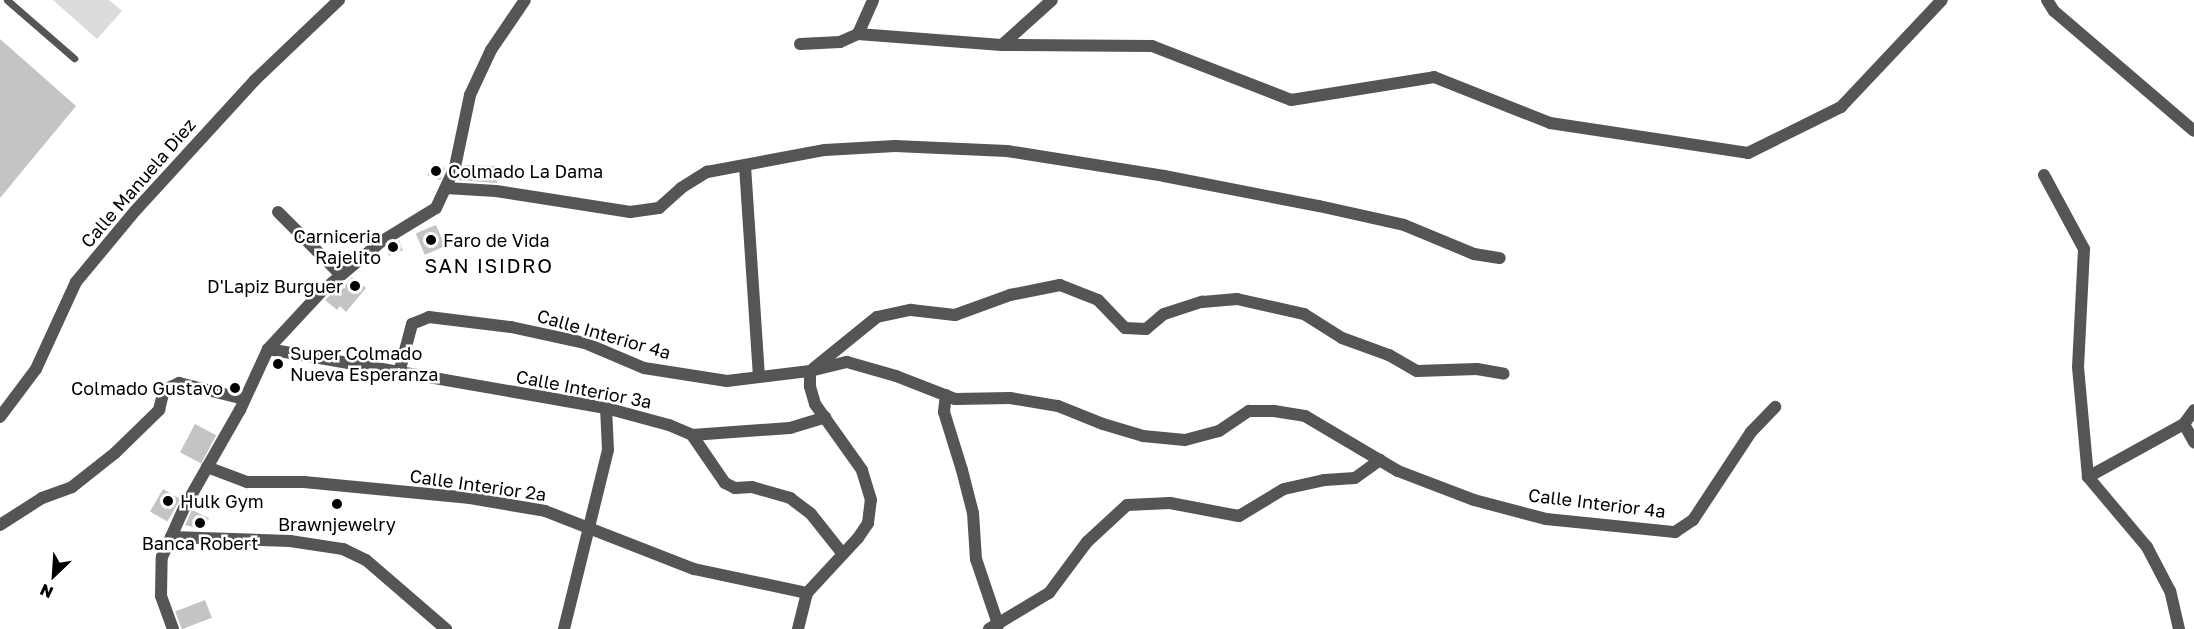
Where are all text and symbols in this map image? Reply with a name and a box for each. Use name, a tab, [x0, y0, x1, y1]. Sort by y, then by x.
street label: Calle Manuela Diez	[76, 114, 200, 252]
place label: Colmado La Dama	[448, 160, 603, 182]
marker: Colmado La Dama	[429, 164, 443, 178]
place label: Carniceria Rajelito	[293, 226, 381, 268]
place label: Faro de Vida	[443, 229, 550, 251]
marker: Faro de Vida	[424, 233, 438, 247]
marker: Carniceria Rajelito	[386, 240, 400, 254]
district label: SAN ISIDRO	[425, 253, 553, 277]
place label: D'Lapiz Burguer	[207, 275, 343, 297]
marker: D'Lapiz Burguer	[348, 279, 362, 293]
street label: Calle Interior 4ª	[535, 305, 673, 363]
place label: Super Colmado Nueva Esperanza	[290, 343, 438, 386]
marker: Super Colmado Nueva Esperanza	[271, 357, 285, 371]
street label: Calle Interior 3ª	[514, 365, 654, 413]
place label: Colmado Gustavo	[71, 377, 223, 399]
marker: Colmado Gustavo	[228, 381, 242, 395]
street label: Calle Interior 2ª	[408, 465, 548, 505]
street label: Calle Interior 4ª	[1527, 484, 1667, 522]
place label: Hulk Gym	[180, 490, 264, 512]
marker: Hulk Gym	[161, 494, 175, 508]
marker: Brawnjewelry	[330, 497, 344, 511]
place label: Brawnjewelry	[278, 513, 396, 535]
marker: Banca Robert	[193, 516, 207, 530]
place label: Banca Robert	[142, 532, 258, 554]
north arrow	[24, 545, 84, 605]
text: N	[37, 580, 56, 603]

